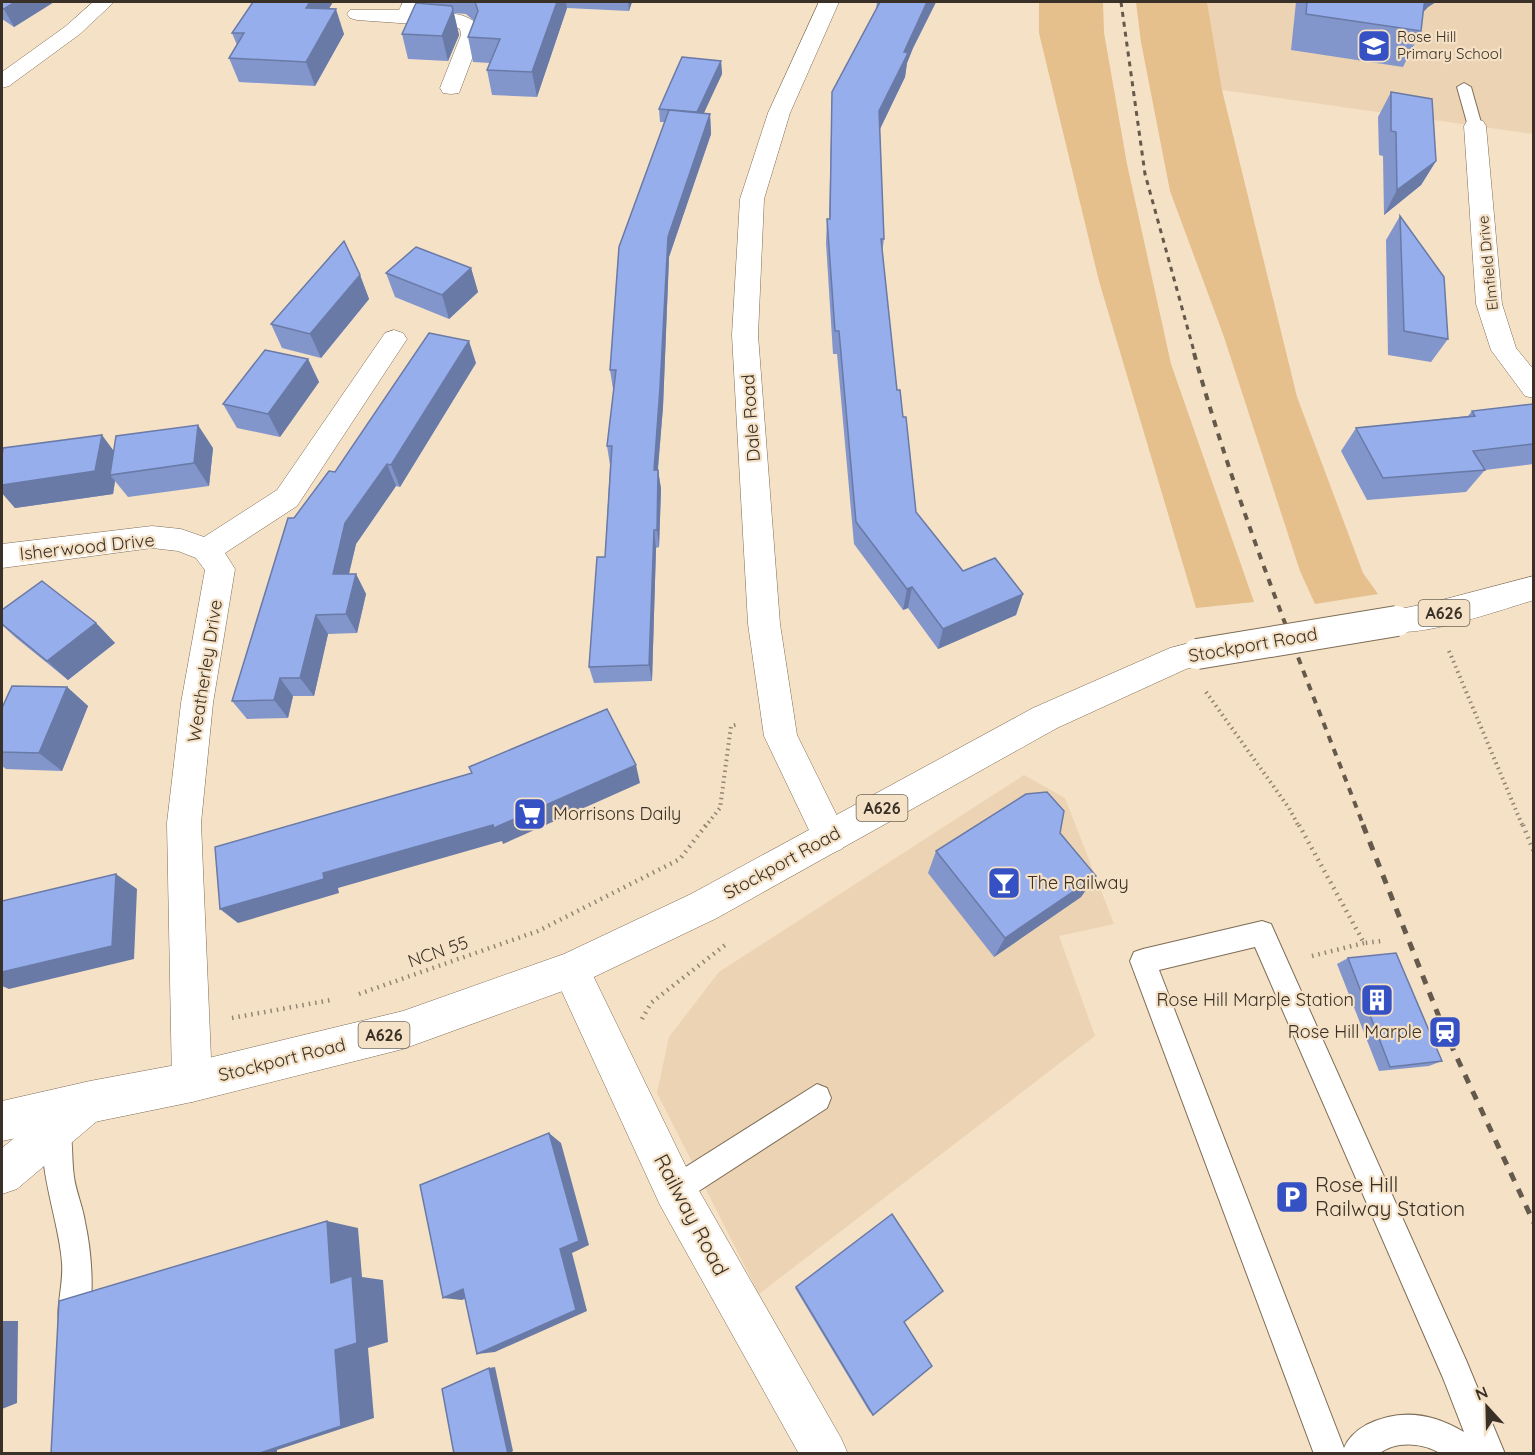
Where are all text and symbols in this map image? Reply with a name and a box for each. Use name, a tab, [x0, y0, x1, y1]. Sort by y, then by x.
place label: Rose Hill Primary School	[1397, 27, 1502, 63]
school or university icon: Rose Hill Primary School	[1356, 28, 1392, 64]
street label: Elmfield Drive	[1473, 215, 1502, 311]
street label: Dale Road	[736, 374, 765, 463]
street label: Isherwood Drive	[18, 528, 156, 565]
street label: Weatherley Drive	[182, 598, 227, 744]
road number: A626	[1418, 600, 1470, 626]
street label: Stockport Road	[1187, 622, 1319, 667]
road number: A626	[856, 795, 908, 821]
supermarket icon: Morrisons Daily	[512, 796, 548, 832]
place label: Morrisons Daily	[553, 802, 681, 825]
street label: Stockport Road	[719, 821, 844, 904]
bar icon: The Railway	[986, 865, 1022, 901]
place label: The Railway	[1027, 871, 1129, 894]
street label: NCN 55	[405, 930, 471, 973]
building icon: Rose Hill Marple Station	[1359, 982, 1395, 1018]
place label: Rose Hill Marple Station	[1157, 988, 1354, 1011]
station icon: Rose Hill Marple	[1427, 1014, 1463, 1050]
place label: Rose Hill Marple	[1288, 1020, 1422, 1043]
road number: A626	[358, 1022, 410, 1048]
street label: Stockport Road	[216, 1033, 348, 1086]
street label: Railway Road	[649, 1149, 735, 1280]
place label: Rose Hill Railway Station	[1315, 1171, 1465, 1221]
parking icon: Rose Hill Railway Station	[1274, 1179, 1310, 1215]
north arrow	[1457, 1377, 1517, 1437]
text: N	[1472, 1382, 1491, 1405]

